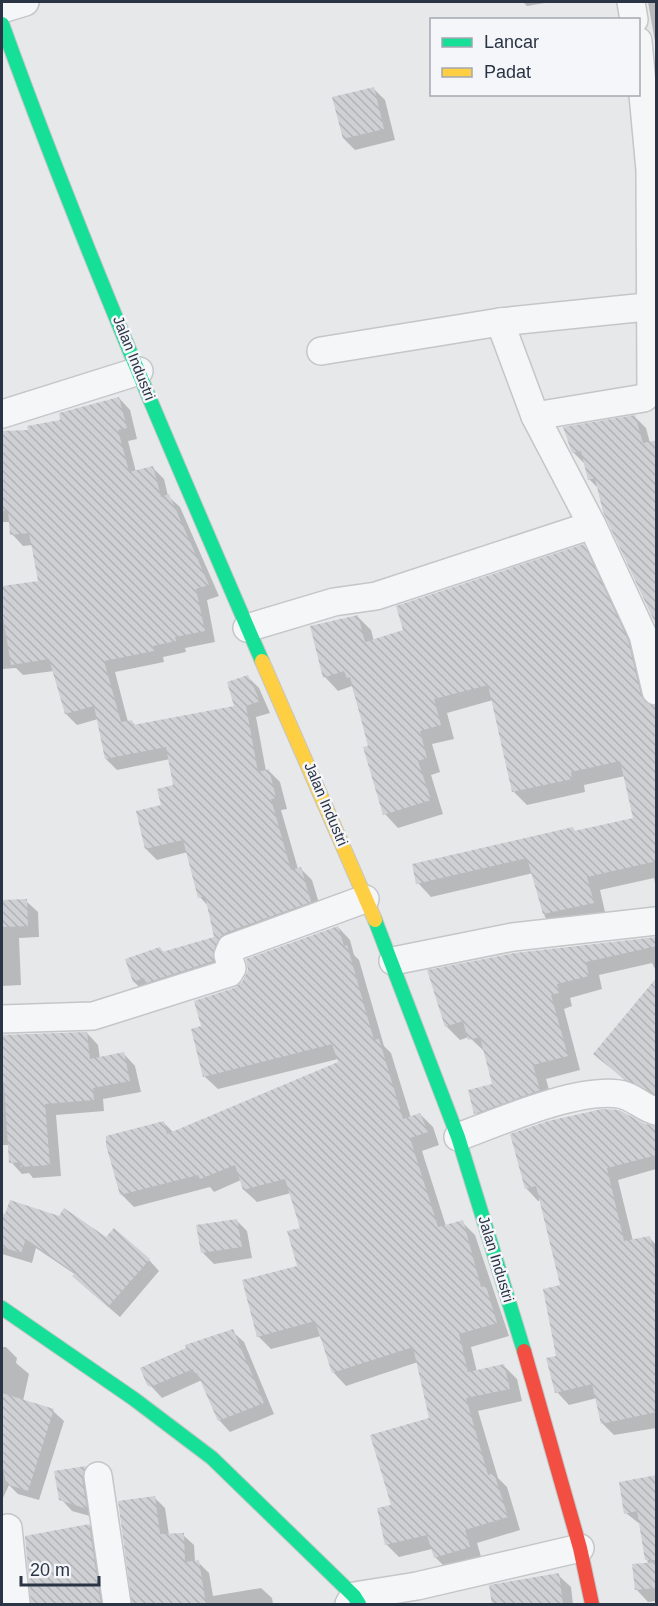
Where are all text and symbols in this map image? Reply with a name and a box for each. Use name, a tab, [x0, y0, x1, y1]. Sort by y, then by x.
legend	[430, 18, 640, 96]
text: Lancar	[484, 32, 539, 52]
text: Padat	[484, 62, 531, 82]
street label: Jalan Industri	[110, 313, 159, 402]
street label: Jalan Industri	[301, 759, 352, 848]
street label: Jalan Industri	[475, 1214, 518, 1304]
scale bar	[21, 1549, 99, 1587]
text: 20 m	[30, 1560, 70, 1580]

